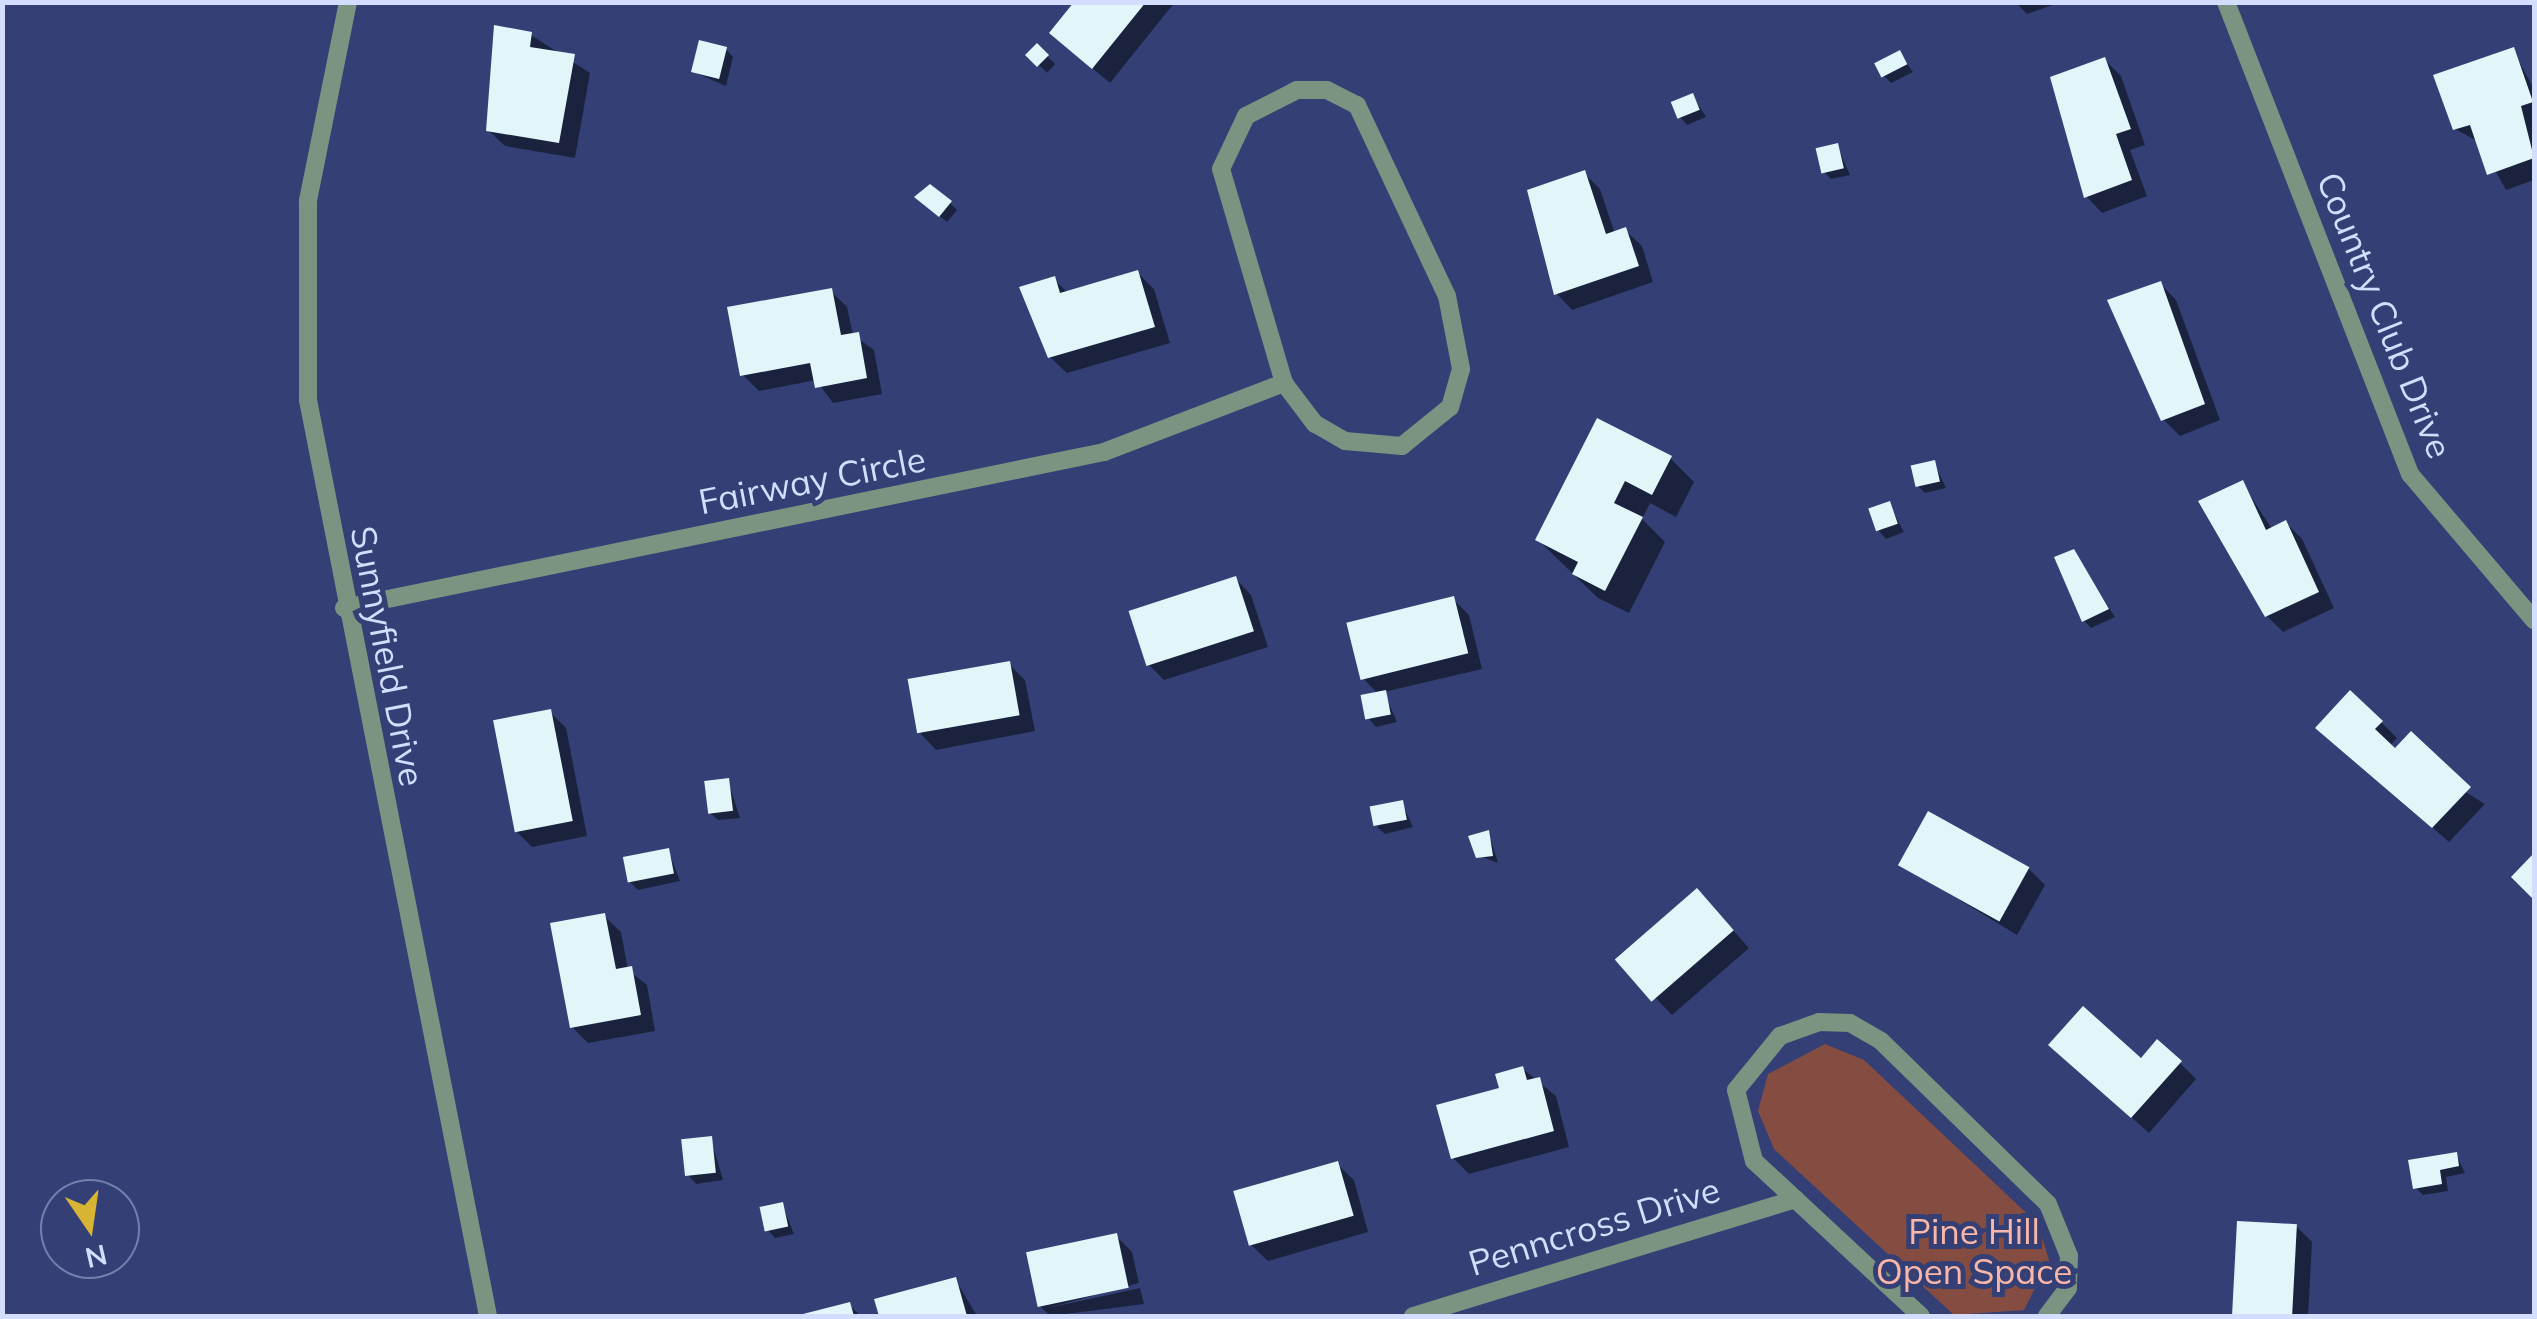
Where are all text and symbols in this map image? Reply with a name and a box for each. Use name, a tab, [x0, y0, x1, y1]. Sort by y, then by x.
street label: Country Club Drive	[2309, 166, 2461, 464]
street label: Fairway Circle	[695, 437, 929, 523]
street label: Sunnyfield Drive	[342, 523, 434, 789]
street label: Penncross Drive	[1463, 1168, 1725, 1284]
north arrow	[40, 1179, 140, 1279]
park label: Pine Hill Open Space	[1876, 1210, 2072, 1292]
text: N	[82, 1237, 111, 1276]

